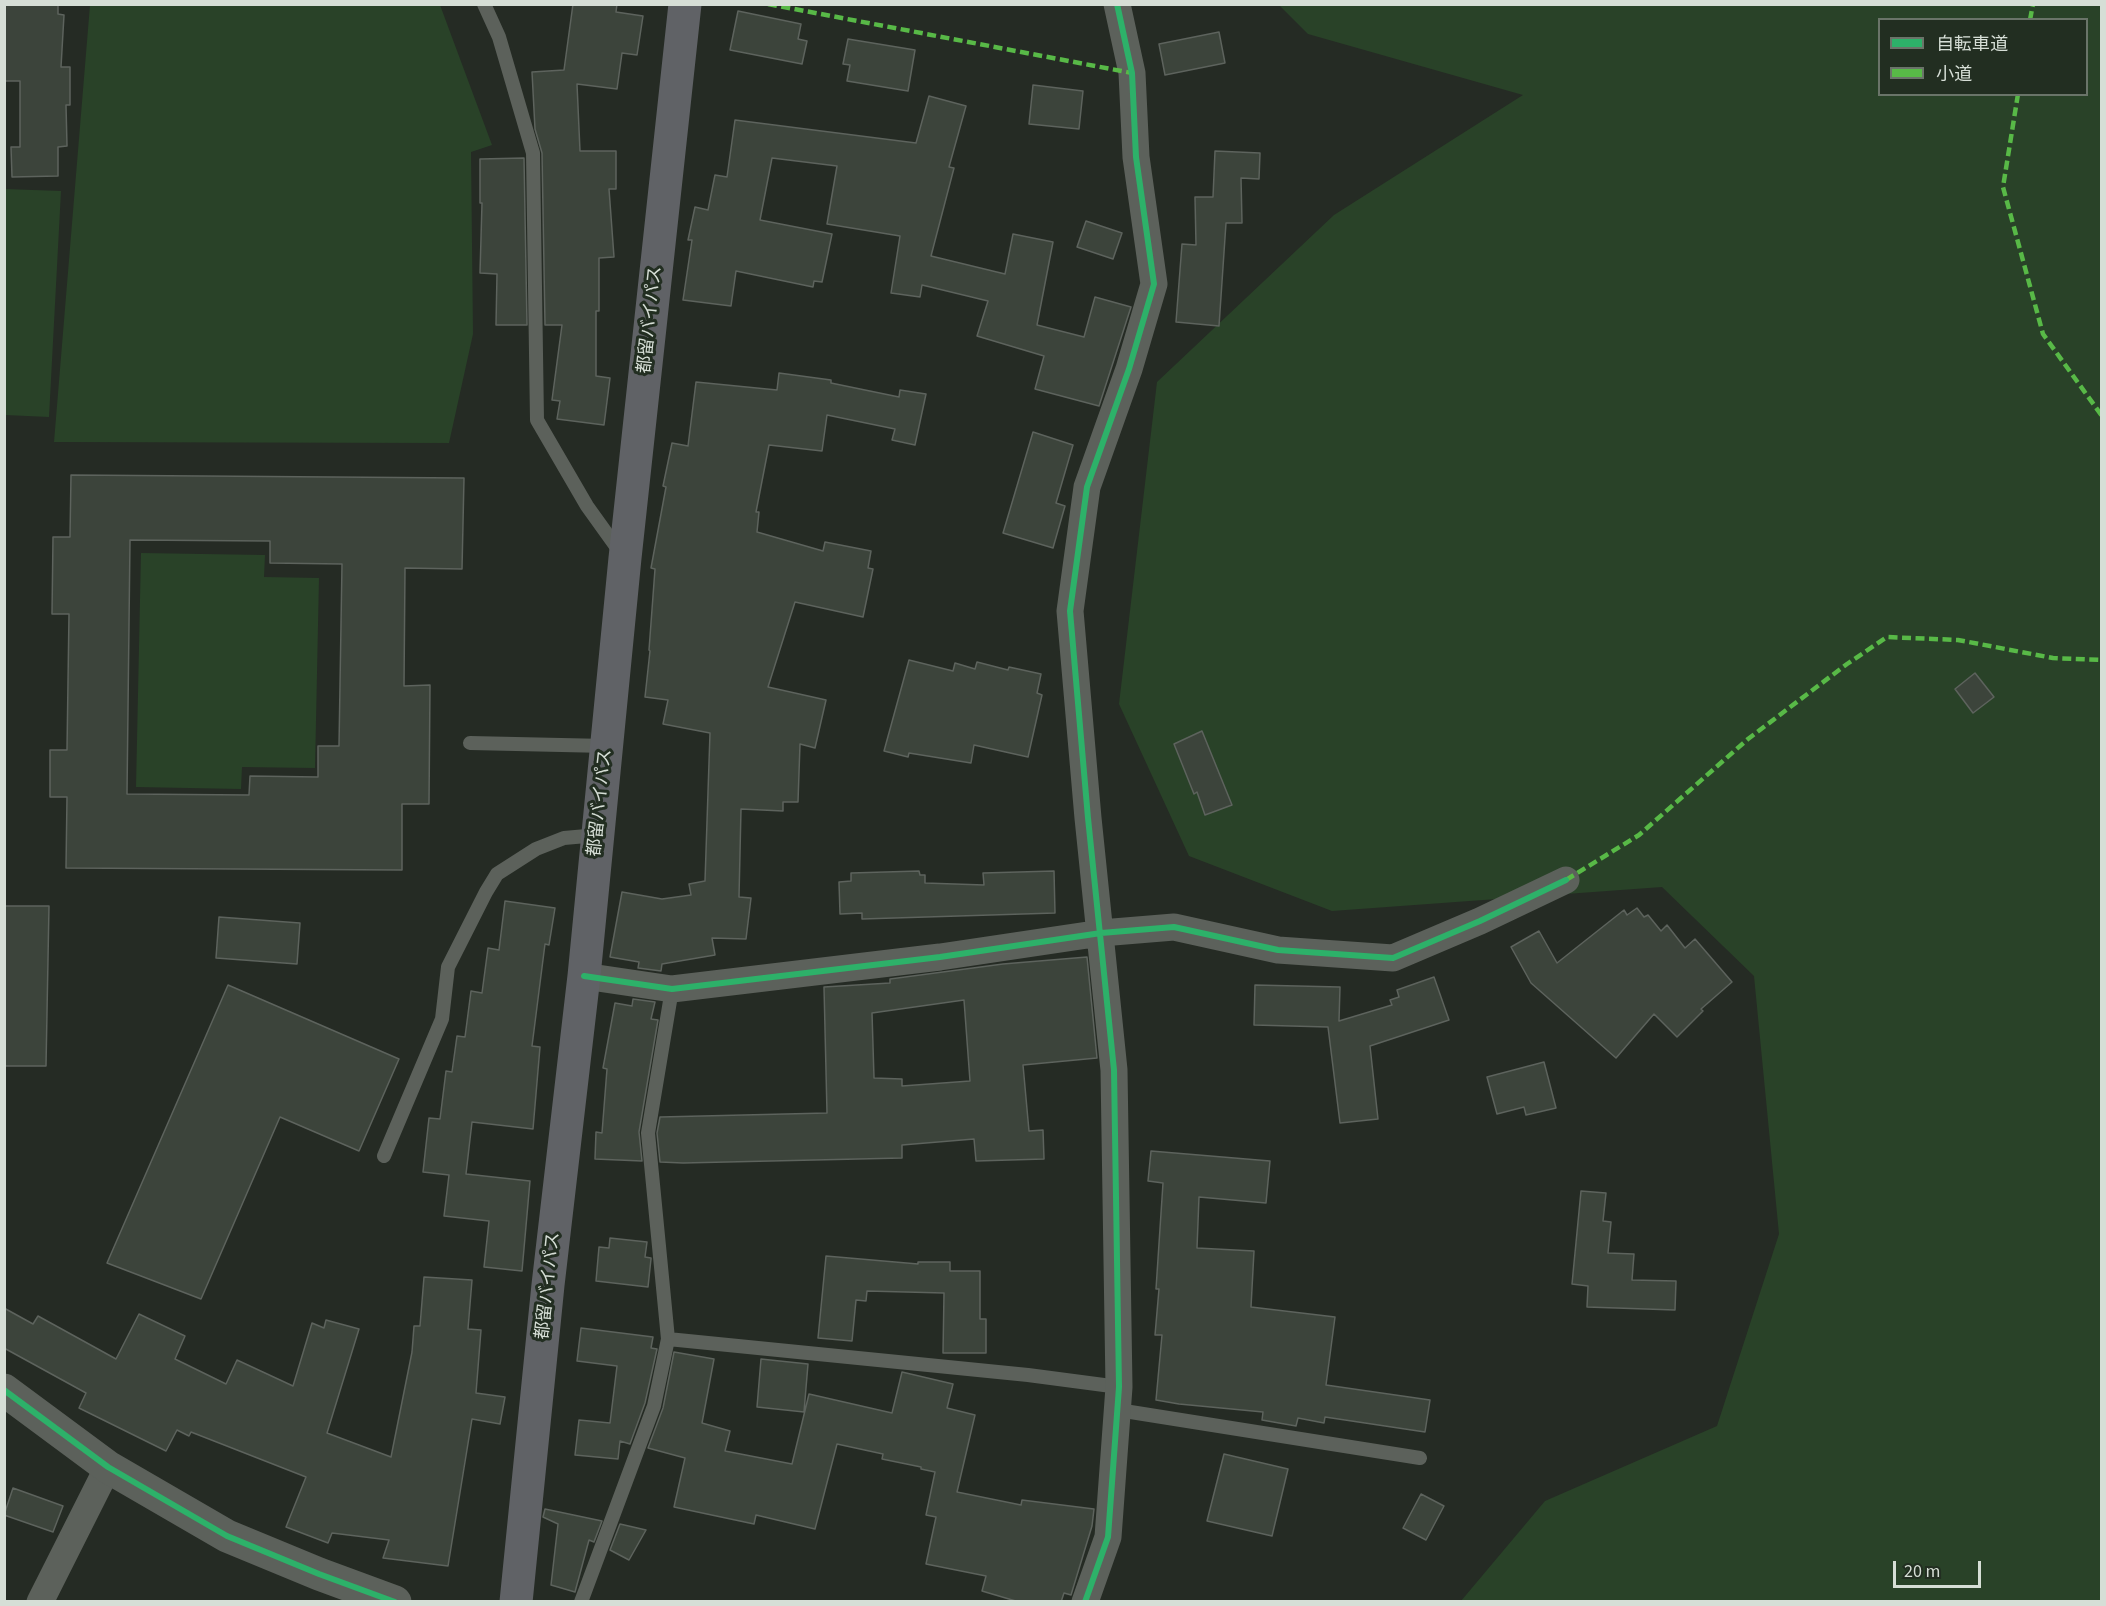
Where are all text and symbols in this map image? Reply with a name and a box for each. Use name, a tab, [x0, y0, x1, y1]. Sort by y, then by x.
legend	[1878, 18, 2088, 96]
text: 自転車道	[1936, 32, 2008, 57]
text: 小道	[1936, 62, 1972, 87]
street label: 都留バイパス	[635, 265, 667, 375]
street label: 都留バイパス	[585, 748, 617, 858]
street label: 都留バイパス	[533, 1231, 565, 1341]
scale bar	[1896, 1549, 1984, 1587]
text: 20 m	[1904, 1559, 1940, 1584]

